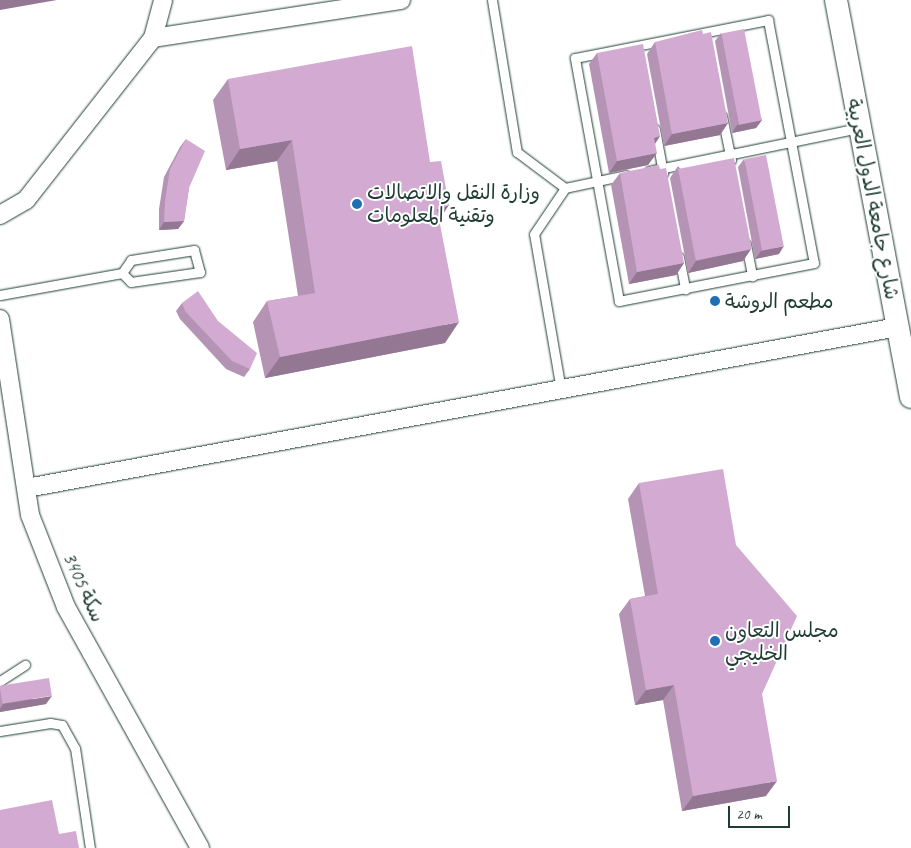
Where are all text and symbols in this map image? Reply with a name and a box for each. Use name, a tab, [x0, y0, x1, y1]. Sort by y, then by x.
street label: شارع جامعة الدول العربية	[842, 96, 904, 302]
place label: وزارة النقل والاتصالات وتقنية المعلومات	[367, 180, 540, 227]
marker: وزارة النقل والاتصالات وتقنية المعلومات	[351, 198, 363, 210]
place label: مطعم الروشة	[725, 289, 834, 313]
marker: مطعم الروشة	[709, 295, 721, 307]
street label: سكة 3405	[58, 548, 110, 626]
place label: مجلس التعاون الخليجي	[725, 618, 839, 665]
marker: مجلس التعاون الخليجي	[709, 635, 721, 647]
scale bar	[731, 796, 794, 828]
text: 20 m	[736, 805, 762, 824]

